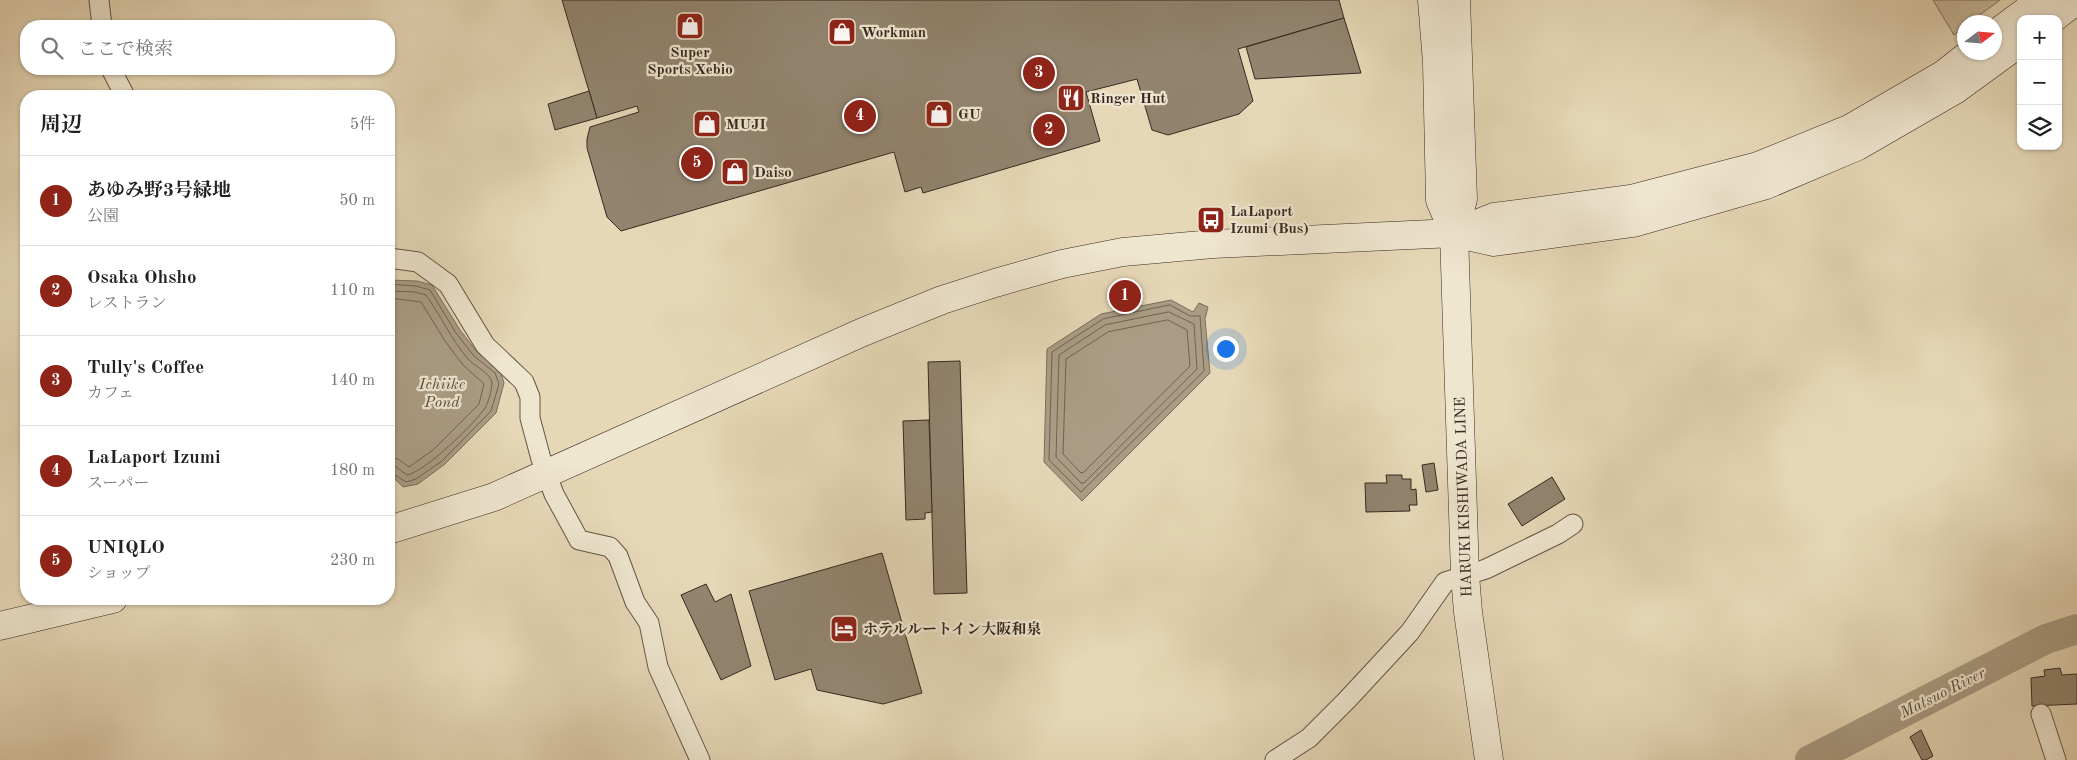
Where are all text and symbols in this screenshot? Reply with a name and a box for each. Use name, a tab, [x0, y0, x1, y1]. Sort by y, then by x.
shop icon: Super Sports Xebio	[675, 11, 705, 41]
north arrow	[1957, 15, 2002, 60]
map controls	[2017, 15, 2062, 150]
button: +	[2017, 15, 2062, 60]
shop icon: Workman	[827, 17, 857, 47]
search box	[20, 20, 395, 75]
place label: Workman	[861, 26, 926, 41]
icon: search	[38, 34, 66, 62]
text: ここで検索	[78, 41, 173, 60]
place label: Super Sports Xebio	[647, 46, 733, 78]
pin: 3	[1023, 54, 1055, 92]
button: −	[2017, 60, 2062, 105]
restaurant icon: Ringer Hut	[1056, 83, 1086, 113]
place label: Ringer Hut	[1090, 92, 1166, 107]
pin: 4	[844, 97, 876, 135]
shop icon: GU	[924, 99, 954, 129]
button: layers	[2017, 105, 2062, 150]
place label: GU	[958, 108, 981, 123]
shop icon: MUJI	[692, 109, 722, 139]
pin: 2	[1033, 111, 1065, 149]
text: 周辺	[40, 115, 82, 136]
text: 5件	[350, 117, 375, 133]
place label: MUJI	[726, 118, 766, 133]
pin: 5	[681, 144, 713, 182]
shop icon: Daiso	[720, 157, 750, 187]
place label: Daiso	[754, 166, 792, 181]
text: あゆみ野3号緑地	[87, 182, 231, 201]
text: 1	[51, 193, 61, 209]
text: 50 m	[339, 193, 375, 209]
bus stop icon: LaLaport Izumi (Bus)	[1196, 205, 1226, 235]
place label: LaLaport Izumi (Bus)	[1230, 205, 1309, 237]
text: 公園	[87, 209, 119, 225]
text: Osaka Ohsho	[87, 269, 197, 288]
pin: 1	[1109, 277, 1141, 315]
text: 2	[51, 283, 61, 299]
text: 110 m	[330, 283, 375, 299]
text: レストラン	[87, 296, 167, 312]
your location	[1213, 336, 1239, 362]
text: Tully's Coffee	[87, 359, 204, 378]
text: 3	[51, 373, 61, 389]
text: 140 m	[330, 373, 375, 389]
water label: Ichiike Pond	[418, 377, 466, 411]
text: カフェ	[87, 386, 134, 402]
street label: HARUKI KISHIWADA LINE	[1454, 396, 1475, 597]
text: LaLaport Izumi	[87, 449, 221, 468]
text: 4	[51, 463, 61, 479]
text: 180 m	[330, 463, 375, 479]
text: スーパー	[87, 476, 149, 492]
text: UNIQLO	[87, 539, 165, 558]
text: 5	[51, 553, 61, 569]
text: 230 m	[330, 553, 375, 569]
text: ショップ	[87, 566, 151, 582]
hotel icon: ホテルルートイン大阪和泉	[829, 614, 859, 644]
place label: ホテルルートイン大阪和泉	[863, 621, 1041, 638]
water label: Matsuo River	[1897, 665, 1989, 723]

